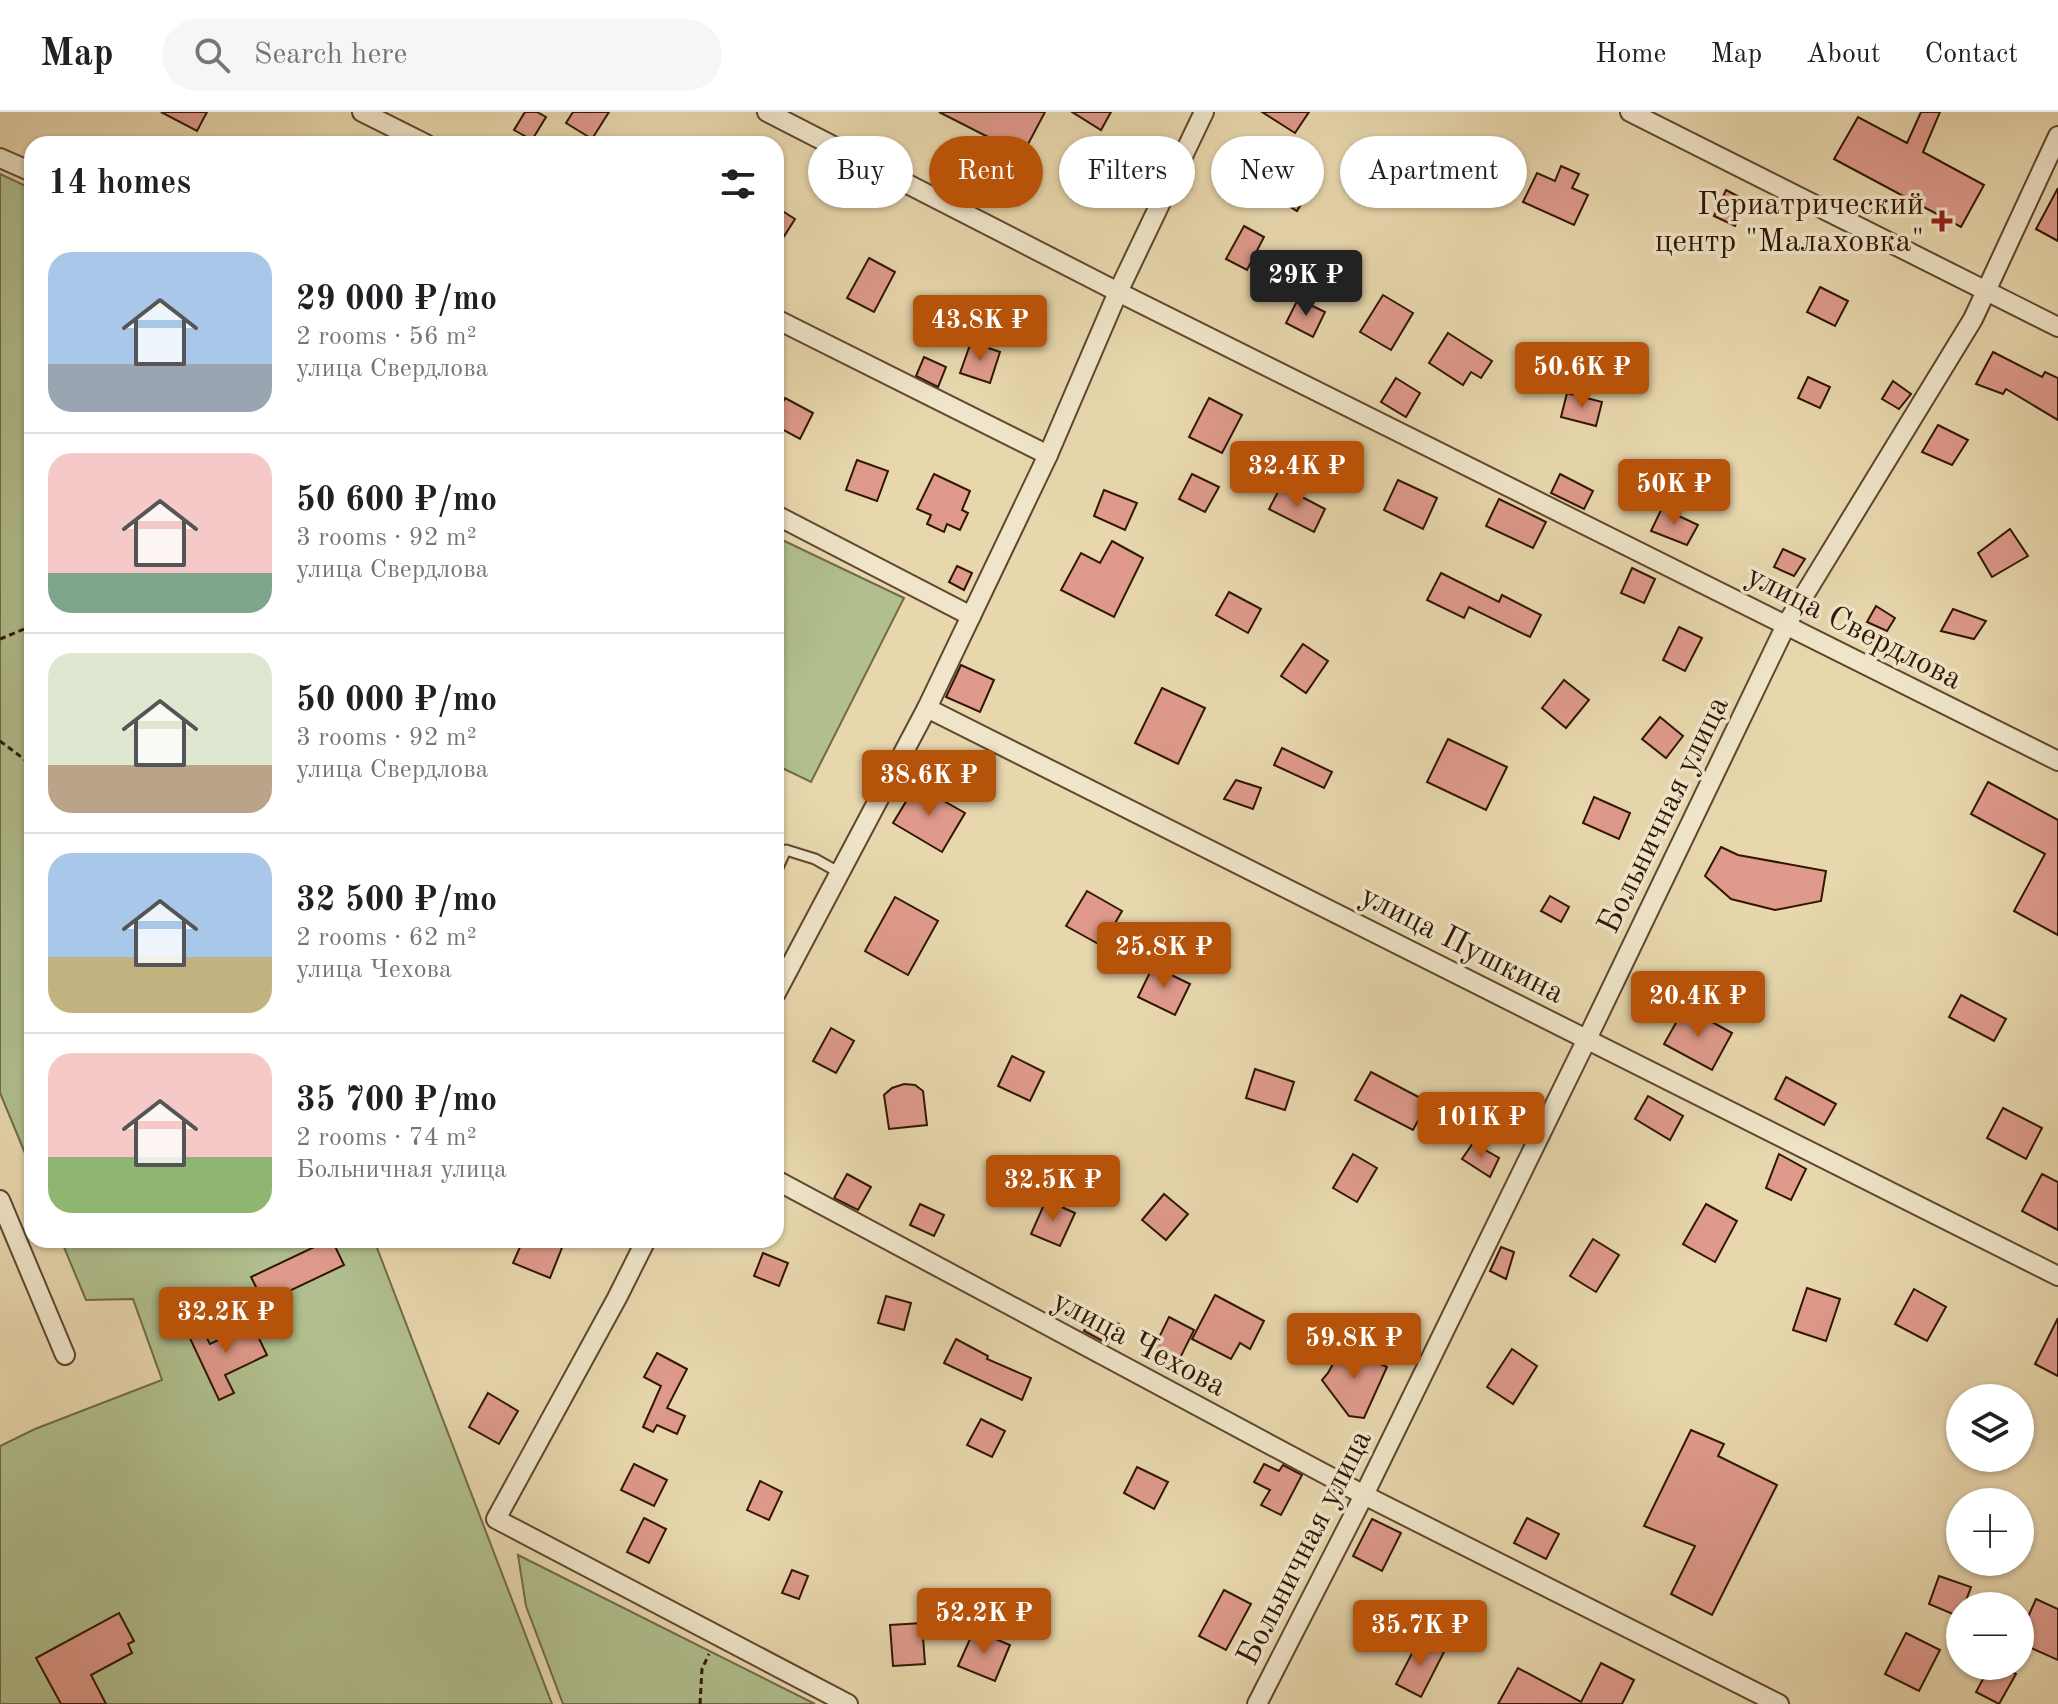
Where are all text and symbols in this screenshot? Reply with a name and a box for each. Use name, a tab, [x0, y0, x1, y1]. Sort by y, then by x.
search box	[162, 19, 722, 91]
icon: search	[190, 33, 234, 77]
text: Map	[40, 36, 114, 74]
text: Search here	[254, 40, 407, 70]
text: Home	[1595, 41, 1666, 69]
text: Map	[1710, 41, 1762, 69]
text: About	[1806, 41, 1881, 69]
text: Contact	[1925, 41, 2018, 69]
chip: Buy	[808, 136, 913, 208]
chip: Rent	[929, 136, 1043, 208]
chip: Filters	[1059, 136, 1195, 208]
chip: New	[1211, 136, 1324, 208]
chip: Apartment	[1340, 136, 1527, 208]
icon: filters	[716, 162, 760, 206]
text: 14 homes	[48, 167, 191, 201]
place label: Гериатрический центр "Малаховка"	[1655, 190, 1924, 259]
marker: Гериатрический центр "Малаховка"	[1931, 210, 1953, 232]
pin: 29K ₽	[1250, 250, 1362, 318]
text: 29K ₽	[1268, 263, 1344, 289]
text: 29 000 ₽/mo	[296, 283, 497, 317]
icon: home	[112, 284, 208, 380]
pin: 43.8K ₽	[906, 295, 1054, 363]
text: 43.8K ₽	[931, 308, 1029, 334]
text: 2 rooms · 56 m²	[296, 324, 477, 350]
pin: 50.6K ₽	[1508, 342, 1656, 410]
text: 50.6K ₽	[1533, 355, 1631, 381]
text: улица Свердлова	[296, 356, 488, 382]
pin: 32.4K ₽	[1223, 441, 1371, 509]
text: 32.4K ₽	[1248, 454, 1346, 480]
pin: 50K ₽	[1618, 459, 1730, 527]
text: 50K ₽	[1636, 472, 1712, 498]
text: 50 600 ₽/mo	[296, 484, 497, 518]
icon: home	[112, 485, 208, 581]
text: 3 rooms · 92 m²	[296, 525, 477, 551]
text: улица Свердлова	[296, 557, 488, 583]
street label: улица Свердлова	[1741, 561, 1967, 697]
text: 50 000 ₽/mo	[296, 684, 497, 718]
icon: home	[112, 685, 208, 781]
street label: Больничная улица	[1593, 692, 1736, 939]
text: 3 rooms · 92 m²	[296, 725, 477, 751]
pin: 38.6K ₽	[855, 750, 1003, 818]
text: улица Свердлова	[296, 757, 488, 783]
text: 38.6K ₽	[880, 763, 978, 789]
street label: улица Пушкина	[1355, 881, 1569, 1011]
text: 32 500 ₽/mo	[296, 884, 497, 918]
icon: home	[112, 885, 208, 981]
pin: 25.8K ₽	[1090, 922, 1238, 990]
text: 2 rooms · 62 m²	[296, 925, 477, 951]
text: 25.8K ₽	[1115, 935, 1213, 961]
text: улица Чехова	[296, 957, 452, 983]
pin: 20.4K ₽	[1624, 971, 1772, 1039]
text: 20.4K ₽	[1649, 984, 1747, 1010]
text: 35 700 ₽/mo	[296, 1084, 497, 1118]
icon: home	[112, 1085, 208, 1181]
pin: 101K ₽	[1416, 1092, 1546, 1160]
text: 101K ₽	[1436, 1105, 1526, 1131]
text: 2 rooms · 74 m²	[296, 1125, 477, 1151]
pin: 32.5K ₽	[979, 1155, 1127, 1223]
text: Больничная улица	[296, 1157, 507, 1183]
text: 32.5K ₽	[1004, 1168, 1102, 1194]
street label: улица Чехова	[1046, 1285, 1231, 1404]
pin: 32.2K ₽	[152, 1287, 300, 1355]
text: 32.2K ₽	[177, 1300, 275, 1326]
pin: 59.8K ₽	[1280, 1313, 1428, 1381]
text: 59.8K ₽	[1305, 1326, 1403, 1352]
map controls	[1946, 1384, 2034, 1680]
button: layers	[1946, 1384, 2034, 1472]
street label: Больничная улица	[1233, 1425, 1379, 1671]
button: +	[1946, 1488, 2034, 1576]
pin: 52.2K ₽	[910, 1588, 1058, 1656]
button: −	[1946, 1592, 2034, 1680]
pin: 35.7K ₽	[1346, 1600, 1494, 1668]
text: 52.2K ₽	[935, 1601, 1033, 1627]
text: 35.7K ₽	[1371, 1613, 1469, 1639]

